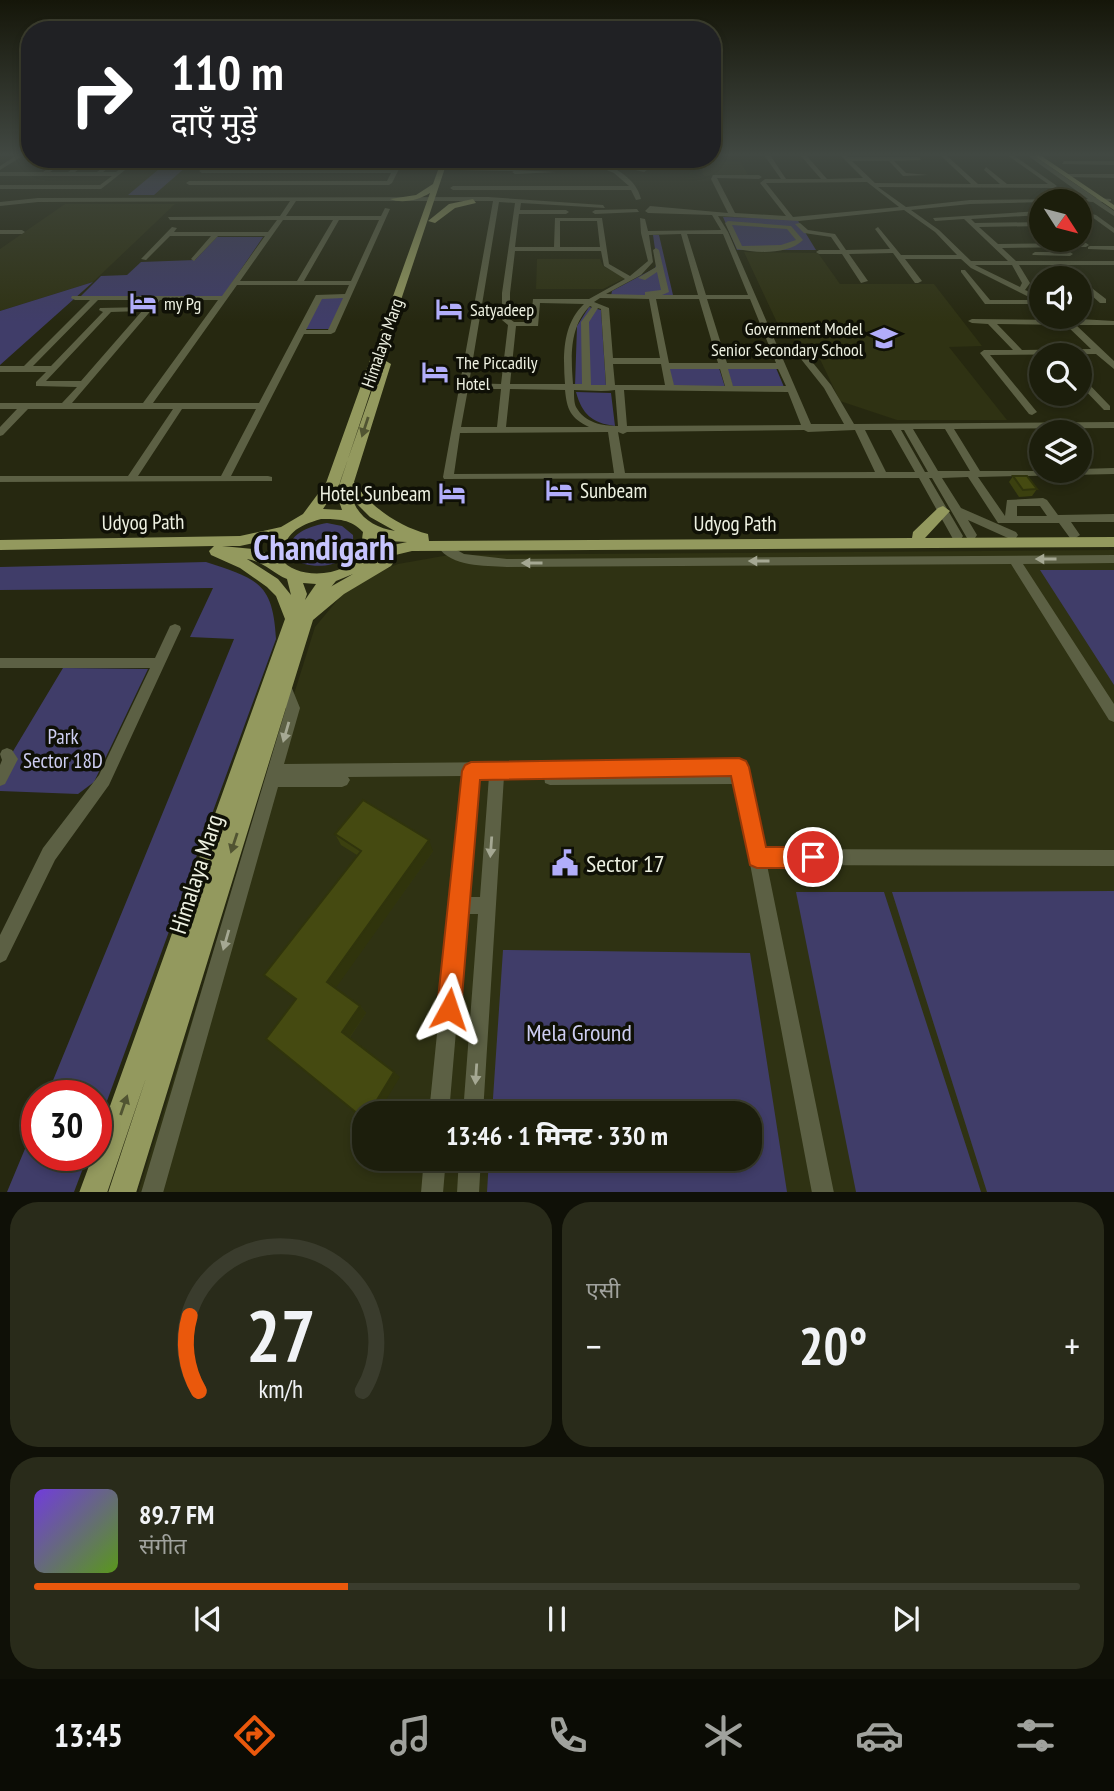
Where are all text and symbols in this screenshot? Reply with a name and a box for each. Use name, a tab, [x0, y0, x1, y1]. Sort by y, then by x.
text: 110 m	[171, 40, 284, 104]
icon: right	[56, 49, 147, 140]
text: दाएँ मुड़ें	[171, 102, 257, 144]
north arrow	[1029, 189, 1092, 252]
map controls	[1029, 189, 1092, 483]
button: sound	[1029, 266, 1092, 329]
hotel icon: my Pg	[128, 288, 158, 318]
place label: my Pg	[164, 292, 201, 315]
hotel icon: Satyadeep	[434, 294, 464, 324]
street label: Himalaya Marg	[356, 295, 408, 391]
place label: Satyadeep	[470, 298, 534, 321]
place label: Government Model Senior Secondary School	[711, 317, 864, 361]
school or university icon: Government Model Senior Secondary School	[869, 323, 899, 353]
button: search	[1029, 343, 1092, 406]
place label: The Piccadily Hotel	[456, 351, 538, 395]
hotel icon: The Piccadily Hotel	[420, 357, 450, 387]
one-way arrow	[360, 417, 370, 438]
button: layers	[1029, 420, 1092, 483]
hotel icon: Sunbeam	[544, 475, 574, 505]
place label: Sunbeam	[580, 477, 647, 504]
hotel icon: Hotel Sunbeam	[437, 478, 467, 508]
place label: Hotel Sunbeam	[320, 480, 431, 507]
street label: Udyog Path	[101, 508, 185, 536]
street label: Udyog Path	[694, 510, 776, 537]
district label: Chandigarh	[253, 524, 395, 570]
one-way arrow	[1035, 553, 1057, 565]
one-way arrow	[748, 556, 770, 567]
one-way arrow	[521, 557, 543, 569]
one-way arrow	[280, 722, 290, 743]
park label: Park Sector 18D	[23, 723, 103, 774]
street label: Himalaya Marg	[162, 810, 230, 938]
pin	[783, 827, 843, 887]
one-way arrow	[228, 833, 238, 854]
one-way arrow	[486, 836, 497, 858]
icon: arrive	[794, 838, 832, 876]
public building icon: Sector 17	[550, 848, 580, 878]
place label: Sector 17	[586, 848, 665, 879]
one-way arrow	[220, 930, 230, 951]
position arrow	[412, 972, 486, 1046]
park label: Mela Ground	[526, 1017, 632, 1048]
one-way arrow	[470, 1063, 481, 1085]
speed limit sign: 30	[21, 1080, 112, 1171]
one-way arrow	[119, 1094, 130, 1115]
text: 13:46 · 1 मिनट · 330 m	[446, 1119, 668, 1152]
text: एसी	[586, 1275, 620, 1304]
text: 27	[246, 1287, 316, 1381]
text: 20°	[799, 1312, 867, 1379]
text: −	[586, 1321, 602, 1370]
text: +	[1064, 1321, 1080, 1370]
text: km/h	[259, 1372, 303, 1404]
text: 89.7 FM	[139, 1498, 214, 1531]
text: संगीत	[139, 1531, 187, 1560]
icon: previous	[189, 1600, 227, 1638]
icon: pause	[538, 1600, 576, 1638]
icon: next	[887, 1600, 925, 1638]
icon: directions	[230, 1711, 279, 1760]
icon: music	[386, 1711, 435, 1760]
icon: phone	[543, 1711, 592, 1760]
icon: climate	[699, 1711, 748, 1760]
icon: car	[855, 1711, 904, 1760]
icon: filters	[1011, 1711, 1060, 1760]
text: 13:45	[54, 1714, 123, 1756]

